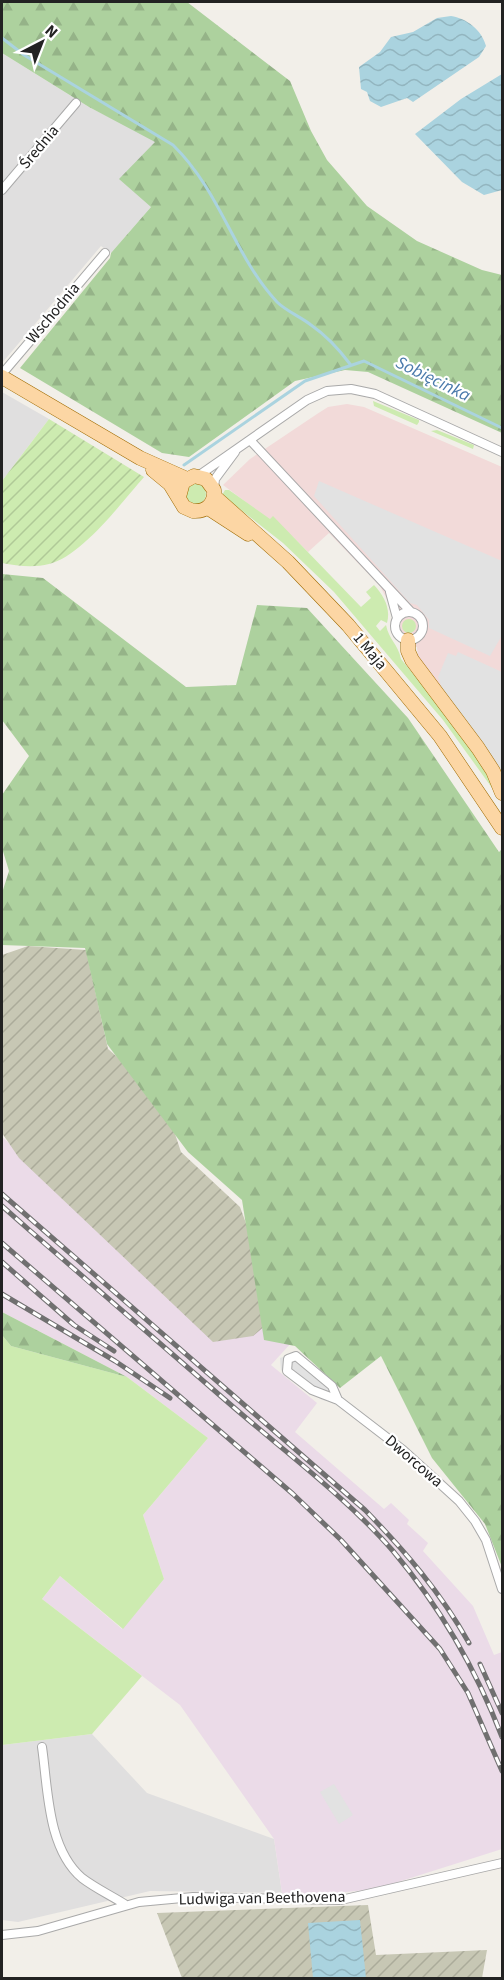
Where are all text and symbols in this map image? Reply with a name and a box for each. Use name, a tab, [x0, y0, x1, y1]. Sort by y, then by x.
north arrow	[12, 12, 72, 72]
text: N	[40, 20, 63, 43]
street label: Średnia	[14, 120, 64, 174]
street label: Wschodnia	[21, 278, 85, 348]
water label: Sobięcinka	[391, 350, 475, 408]
street label: 1 Maja	[348, 628, 392, 674]
street label: Dworcowa	[380, 1430, 448, 1492]
street label: Ludwiga van Beethovena	[178, 1886, 346, 1910]

